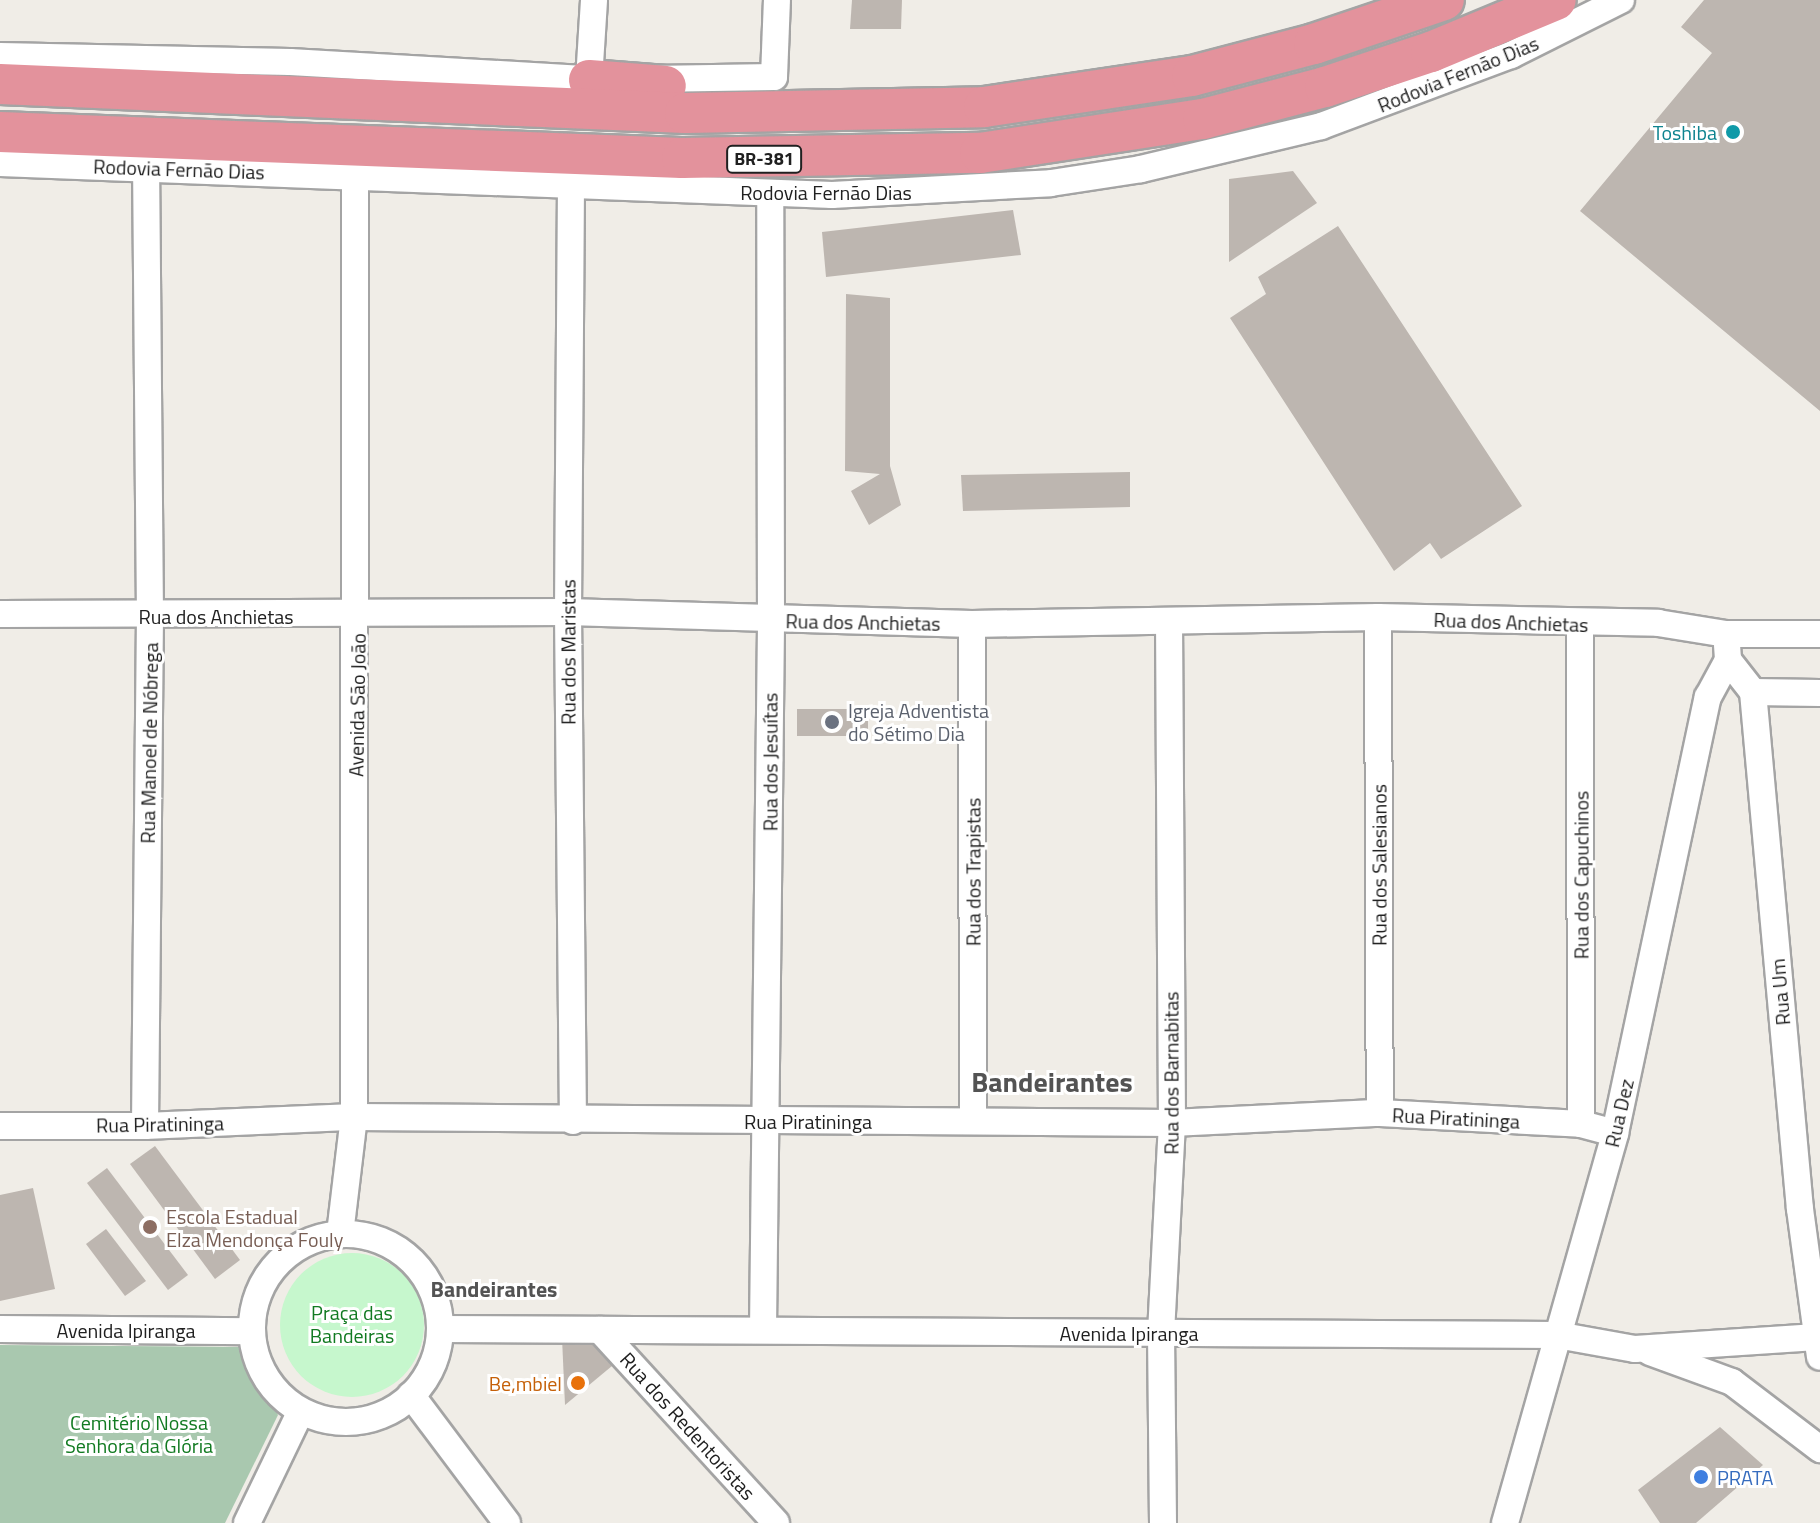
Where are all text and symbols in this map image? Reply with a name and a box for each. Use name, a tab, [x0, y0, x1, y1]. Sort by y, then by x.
street label: Rodovia Fernão Dias	[1374, 31, 1542, 117]
place label: Toshiba	[1653, 120, 1717, 144]
marker: Toshiba	[1724, 123, 1742, 141]
road number: BR-381	[726, 145, 802, 173]
street label: Rodovia Fernão Dias	[93, 154, 265, 184]
street label: Rodovia Fernão Dias	[740, 180, 912, 204]
street label: Rua dos Maristas	[556, 579, 580, 725]
street label: Rua dos Anchietas	[138, 604, 294, 628]
street label: Rua dos Anchietas	[1433, 607, 1589, 637]
street label: Rua dos Anchietas	[785, 609, 941, 635]
street label: Avenida São João	[344, 633, 370, 777]
street label: Rua Manoel de Nóbrega	[135, 642, 163, 844]
street label: Rua dos Jesuítas	[758, 693, 782, 831]
place label: Igreja Adventista do Sétimo Dia	[848, 698, 989, 745]
marker: Igreja Adventista do Sétimo Dia	[823, 713, 841, 731]
street label: Rua dos Salesianos	[1367, 784, 1391, 946]
street label: Rua dos Capuchinos	[1569, 791, 1593, 959]
street label: Rua dos Trapistas	[961, 798, 985, 946]
street label: Rua Um	[1765, 958, 1795, 1026]
street label: Rua dos Barnabitas	[1159, 991, 1183, 1155]
district label: Bandeirantes	[971, 1065, 1133, 1099]
street label: Rua Dez	[1600, 1076, 1638, 1150]
street label: Rua Piratininga	[1391, 1103, 1521, 1133]
street label: Rua Piratininga	[744, 1109, 872, 1133]
street label: Rua Piratininga	[96, 1111, 224, 1137]
place label: Escola Estadual Elza Mendonça Fouly	[166, 1204, 343, 1251]
marker: Escola Estadual Elza Mendonça Fouly	[141, 1218, 159, 1236]
district label: Bandeirantes	[431, 1277, 557, 1303]
park label: Praça das Bandeiras	[310, 1301, 394, 1348]
street label: Avenida Ipiranga	[56, 1318, 196, 1342]
street label: Avenida Ipiranga	[1059, 1321, 1199, 1345]
street label: Rua dos Redentoristas	[615, 1347, 761, 1505]
place label: Be,mbiel	[489, 1371, 562, 1395]
marker: Be,mbiel	[569, 1374, 587, 1392]
park label: Cemitério Nossa Senhora da Glória	[65, 1411, 213, 1458]
place label: PRATA	[1717, 1465, 1774, 1489]
marker: PRATA	[1692, 1468, 1710, 1486]

